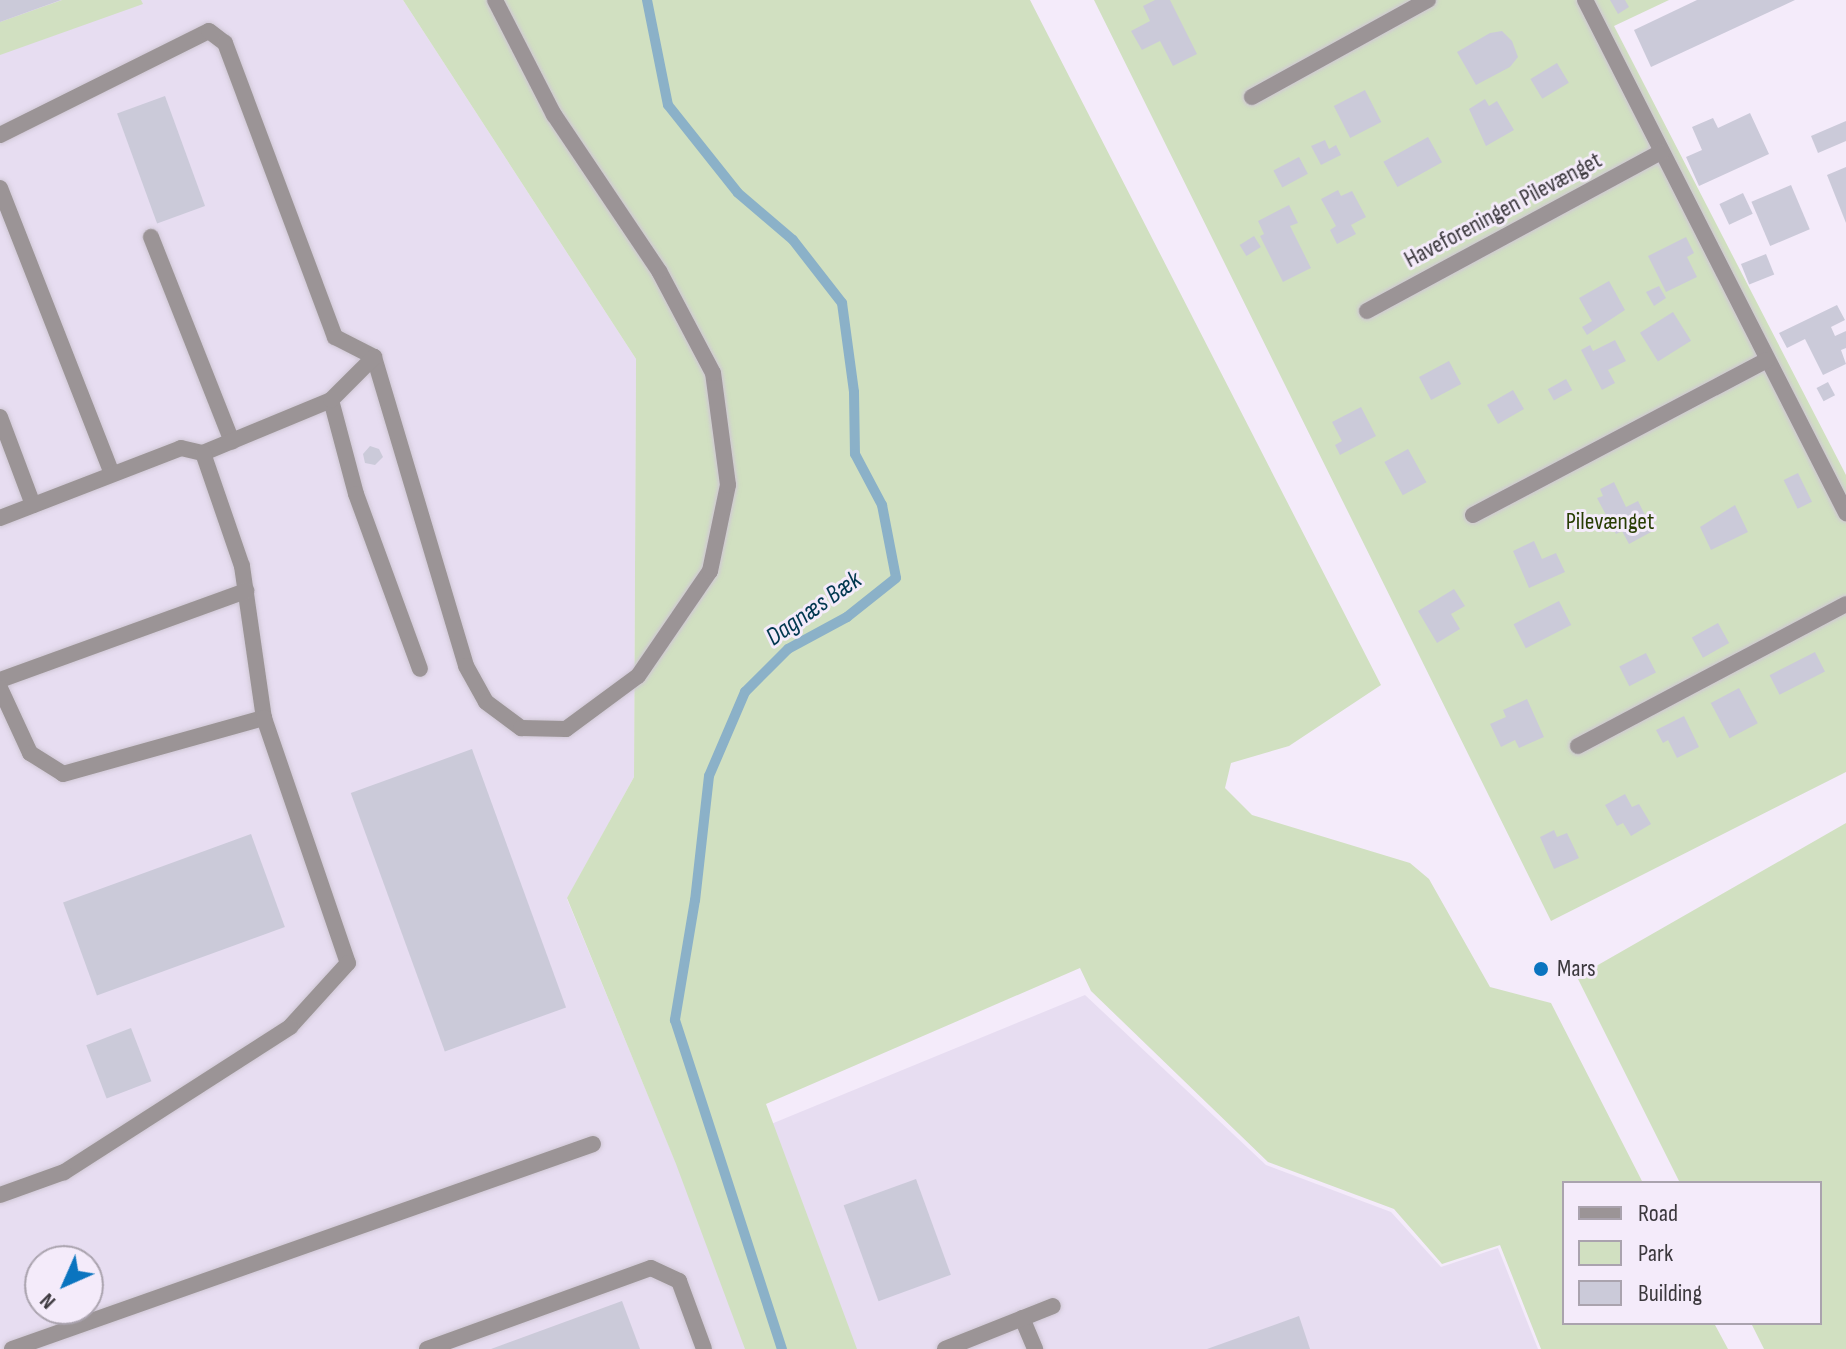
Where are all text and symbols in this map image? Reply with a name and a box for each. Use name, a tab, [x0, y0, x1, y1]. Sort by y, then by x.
street label: Haveforeningen Pilevænget	[1399, 146, 1607, 274]
park label: Pilevænget	[1566, 508, 1654, 536]
water label: Dagnæs Bæk	[760, 565, 868, 653]
place label: Mars	[1557, 955, 1596, 983]
marker: Mars	[1532, 960, 1550, 978]
legend	[1562, 1181, 1822, 1325]
text: Road	[1638, 1199, 1678, 1228]
text: Park	[1638, 1239, 1673, 1268]
north arrow	[24, 1245, 104, 1325]
text: Building	[1638, 1279, 1702, 1308]
text: N	[34, 1287, 62, 1315]

